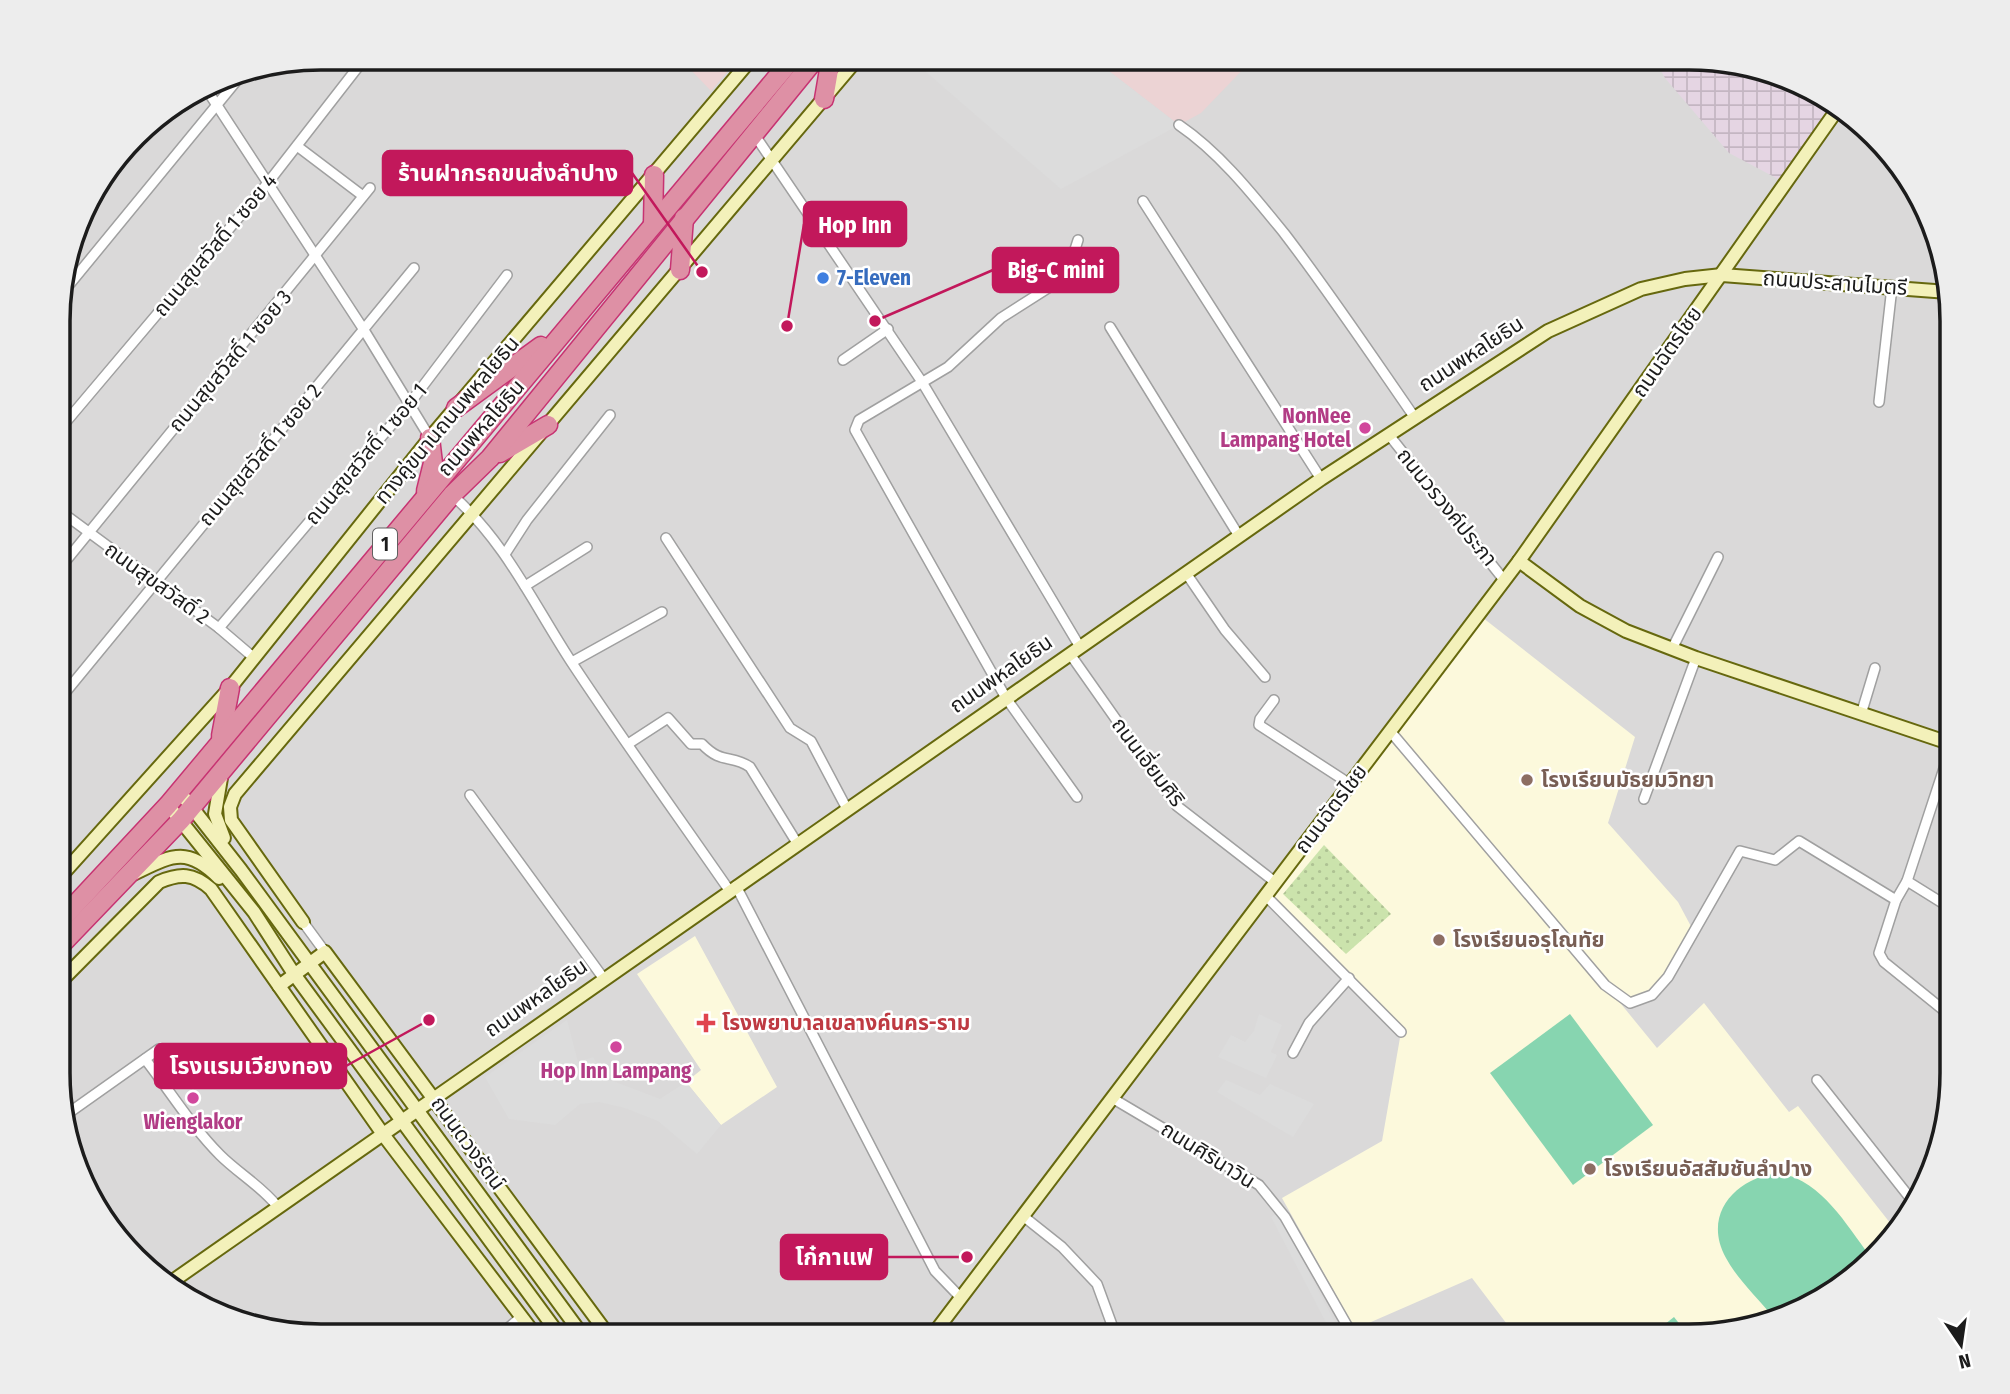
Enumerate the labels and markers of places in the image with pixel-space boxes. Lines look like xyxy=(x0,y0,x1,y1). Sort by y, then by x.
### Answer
callout: ร้านฝากรถขนส่งลำปาง xyxy=(383,151,632,195)
callout: Hop Inn xyxy=(804,202,906,246)
callout: Big-C mini xyxy=(993,248,1118,292)
place label: 7-Eleven xyxy=(837,265,911,291)
marker: 7-Eleven xyxy=(815,270,831,286)
place label: NonNee Lampang Hotel xyxy=(1220,403,1351,453)
marker: NonNee Lampang Hotel xyxy=(1357,420,1373,436)
place label: โรงเรียนมัธยมวิทยา xyxy=(1541,767,1714,793)
marker: โรงเรียนมัธยมวิทยา xyxy=(1519,772,1535,788)
place label: โรงเรียนอรุโณทัย xyxy=(1453,927,1604,953)
marker: โรงเรียนอรุโณทัย xyxy=(1431,932,1447,948)
place label: โรงพยาบาลเขลางค์นคร-ราม xyxy=(722,1010,970,1036)
marker: โรงพยาบาลเขลางค์นคร-ราม xyxy=(696,1013,716,1033)
marker: Hop Inn Lampang xyxy=(608,1039,624,1055)
callout: โรงแรมเวียงทอง xyxy=(155,1044,346,1088)
place label: Hop Inn Lampang xyxy=(541,1058,692,1084)
marker: Wienglakor xyxy=(185,1090,201,1106)
place label: Wienglakor xyxy=(143,1109,243,1135)
place label: โรงเรียนอัสสัมชันลำปาง xyxy=(1604,1156,1812,1182)
marker: โรงเรียนอัสสัมชันลำปาง xyxy=(1582,1161,1598,1177)
callout: โก๋กาแฟ xyxy=(781,1235,887,1279)

